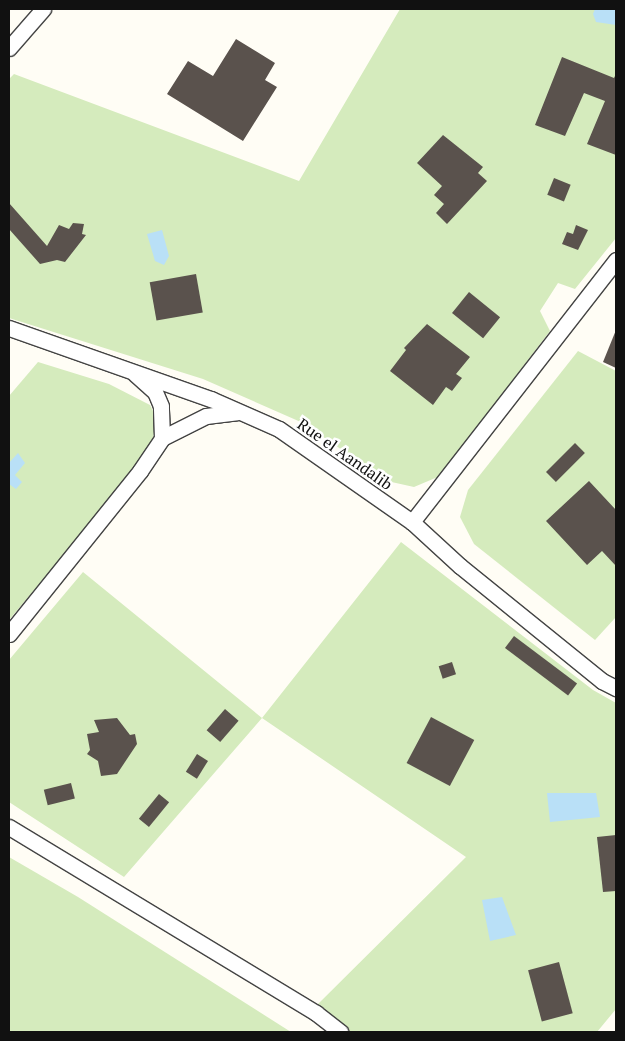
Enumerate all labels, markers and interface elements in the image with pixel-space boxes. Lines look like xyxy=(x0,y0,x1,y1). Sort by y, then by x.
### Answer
street label: Rue el Aandalib xyxy=(294,414,396,494)

